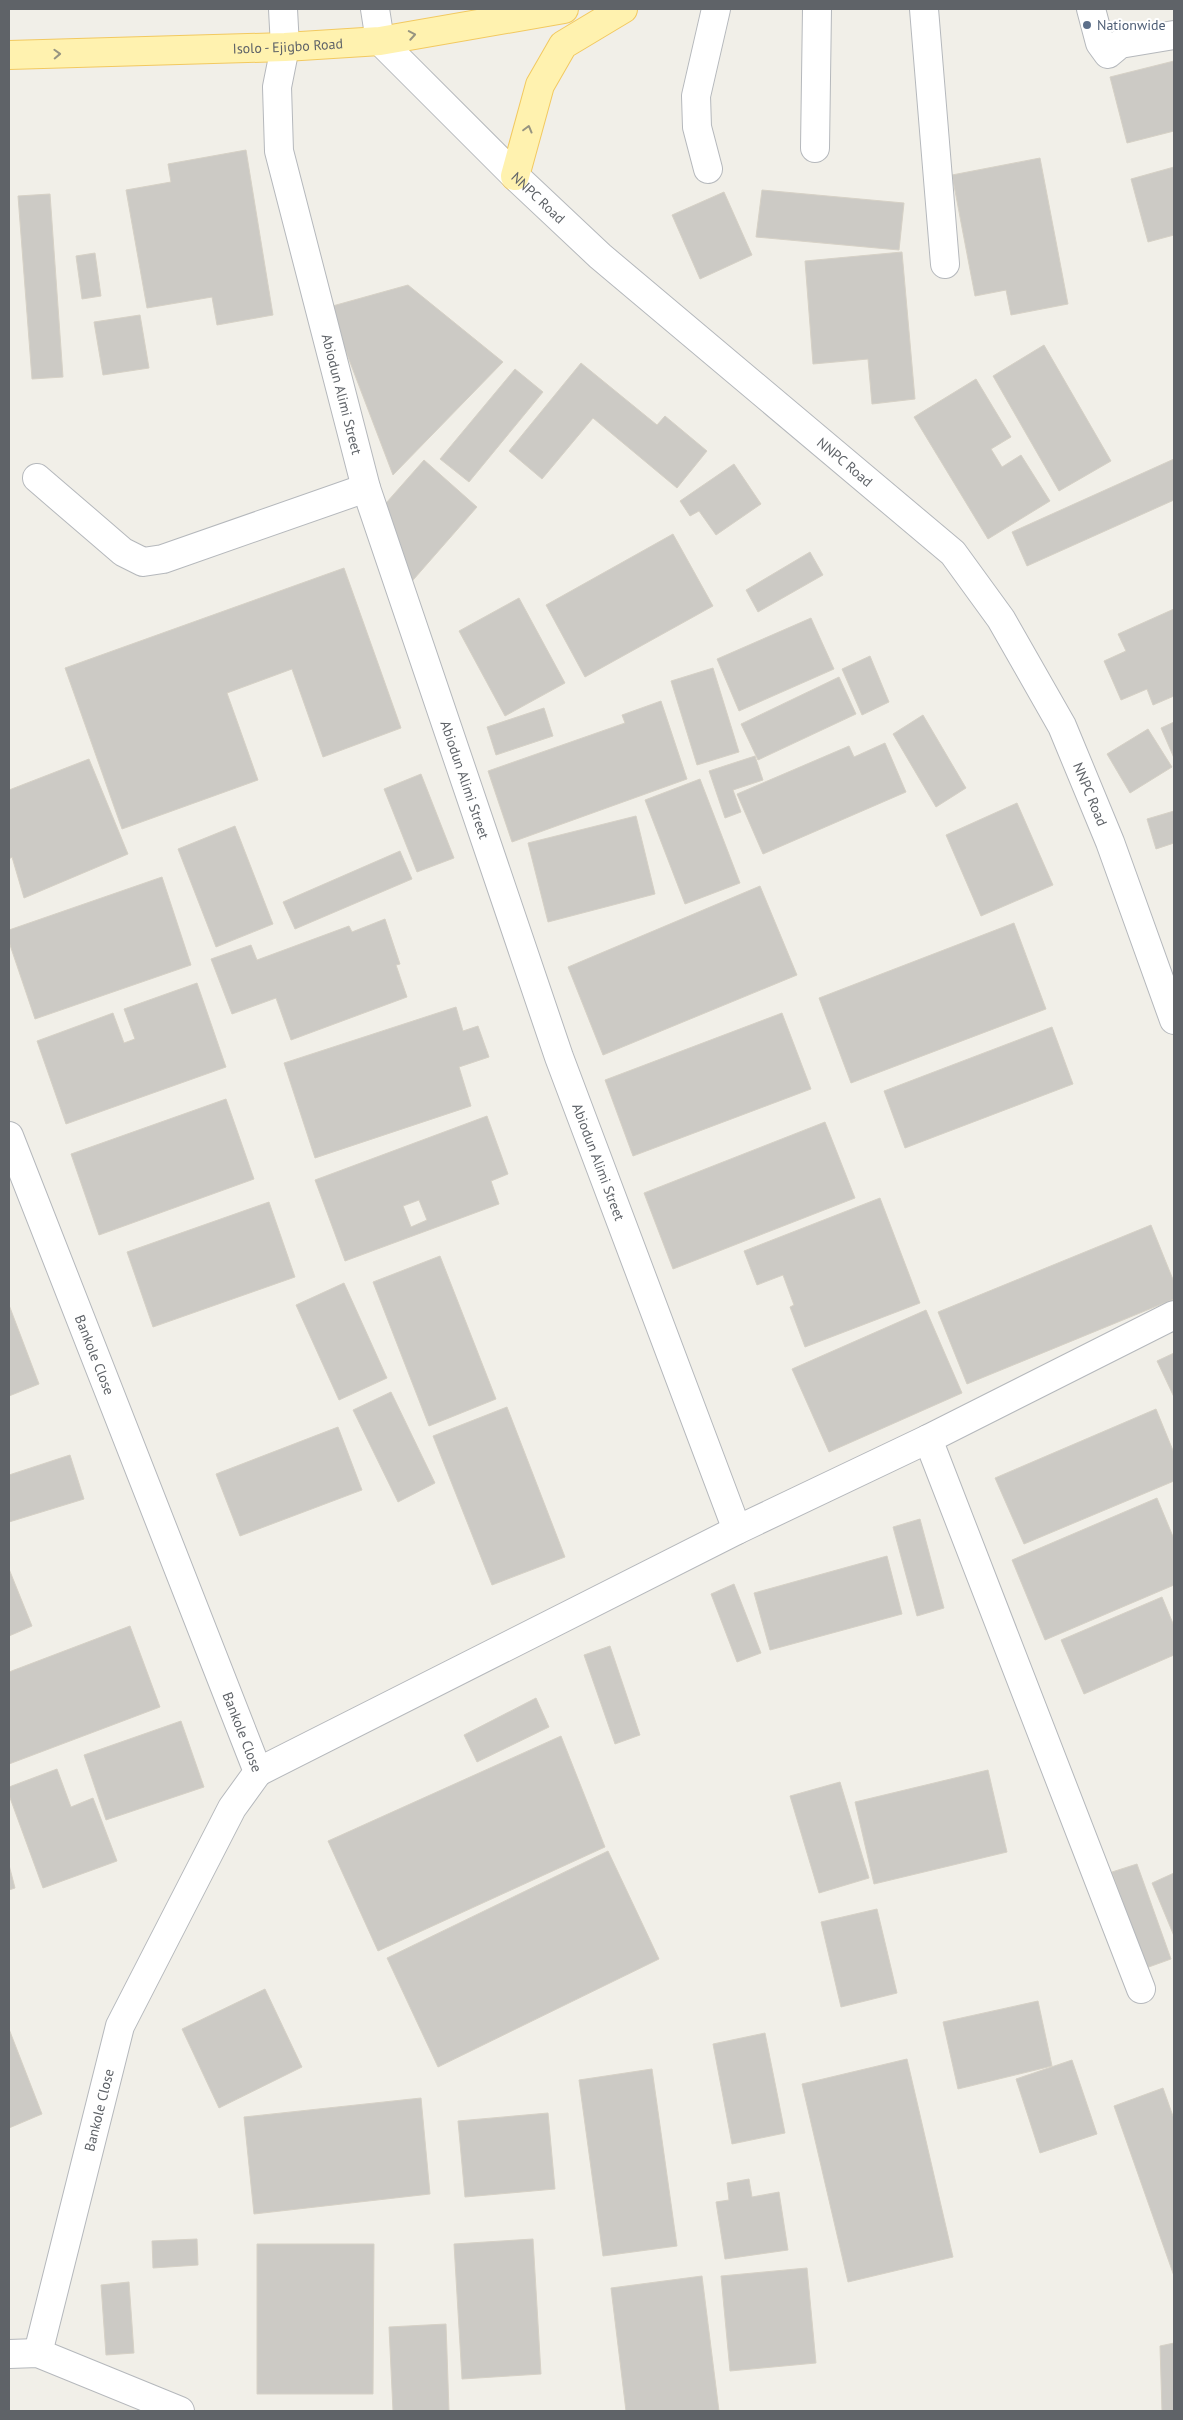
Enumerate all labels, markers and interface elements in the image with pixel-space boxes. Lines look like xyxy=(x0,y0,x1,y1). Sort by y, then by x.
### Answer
place label: Nationwide xyxy=(1097,16,1166,34)
marker: Nationwide xyxy=(1081,19,1093,31)
one-way arrow xyxy=(407,31,416,41)
street label: Isolo - Ejigbo Road xyxy=(232,34,344,58)
one-way arrow xyxy=(54,49,62,59)
one-way arrow xyxy=(522,125,532,133)
street label: NNPC Road xyxy=(507,168,569,227)
street label: Abiodun Alimi Street xyxy=(318,332,366,457)
street label: NNPC Road xyxy=(813,433,876,491)
street label: Abiodun Alimi Street xyxy=(437,718,493,842)
street label: NNPC Road xyxy=(1069,760,1111,829)
street label: Abiodun Alimi Street xyxy=(568,1101,629,1223)
street label: Bankole Close xyxy=(71,1312,118,1397)
street label: Bankole Close xyxy=(219,1689,266,1775)
street label: Bankole Close xyxy=(80,2067,118,2153)

